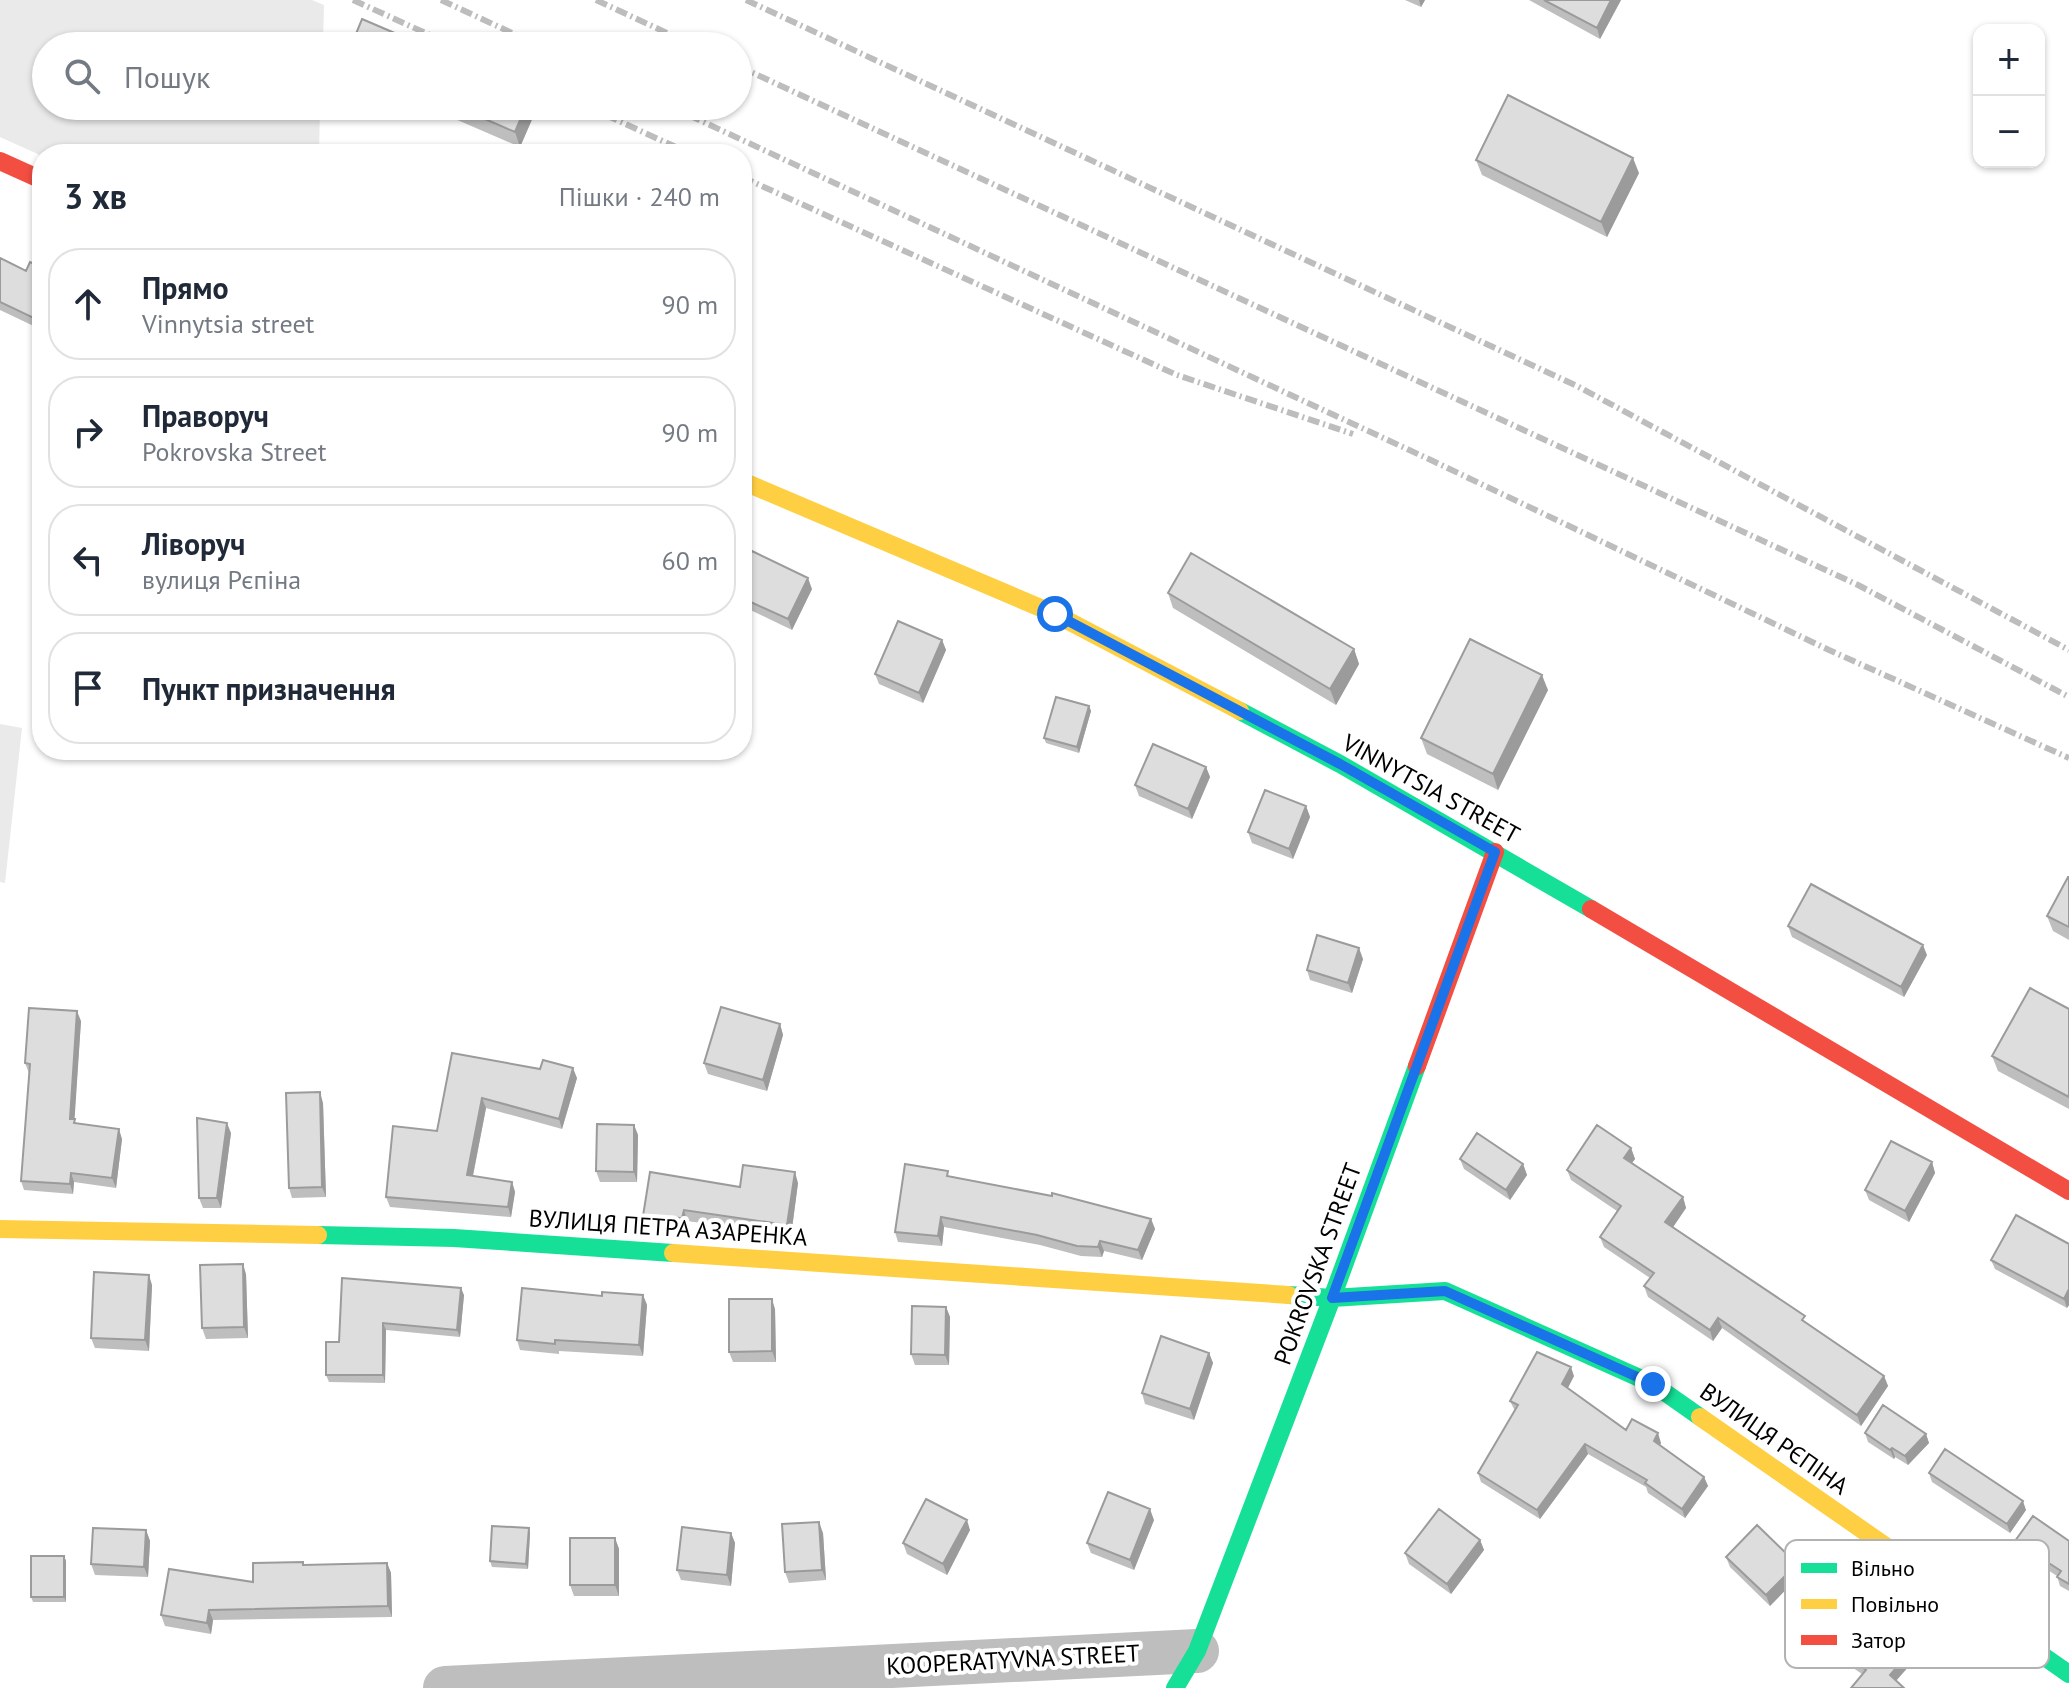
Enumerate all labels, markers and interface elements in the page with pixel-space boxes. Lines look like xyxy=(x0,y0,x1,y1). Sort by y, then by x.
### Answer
map controls xyxy=(1973,24,2045,168)
button: + xyxy=(1973,24,2045,96)
search box xyxy=(32,32,752,120)
icon: search xyxy=(60,54,104,98)
text: Пошук xyxy=(124,57,210,96)
button: − xyxy=(1973,96,2045,168)
text: 3 хв xyxy=(64,174,127,218)
text: Пішки · 240 m xyxy=(559,180,720,213)
text: Прямо xyxy=(142,268,229,307)
icon: ahead xyxy=(66,282,110,326)
text: 90 m xyxy=(662,288,718,321)
text: Vinnytsia street xyxy=(142,307,314,340)
text: Праворуч xyxy=(142,396,269,435)
icon: right xyxy=(66,410,110,454)
text: 90 m xyxy=(662,416,718,449)
text: Pokrovska Street xyxy=(142,435,327,468)
text: Ліворуч xyxy=(142,524,245,563)
icon: left xyxy=(66,538,110,582)
text: 60 m xyxy=(662,544,718,577)
text: вулиця Рєпіна xyxy=(142,563,301,596)
route start xyxy=(1037,596,1073,632)
icon: arrive xyxy=(66,666,110,710)
text: Пункт призначення xyxy=(142,669,396,708)
street label: VINNYTSIA STREET xyxy=(1336,727,1525,850)
street label: POKROVSKA STREET xyxy=(1267,1159,1368,1369)
street label: ВУЛИЦЯ ПЕТРА АЗАРЕНКА xyxy=(528,1202,808,1253)
route end xyxy=(1635,1366,1671,1402)
street label: ВУЛИЦЯ РЄПІНА xyxy=(1694,1376,1855,1501)
legend xyxy=(1785,1540,2049,1668)
text: Вільно xyxy=(1851,1554,1915,1582)
text: Повільно xyxy=(1851,1590,1939,1618)
text: Затор xyxy=(1851,1626,1906,1654)
street label: KOOPERATYVNA STREET xyxy=(885,1637,1140,1682)

